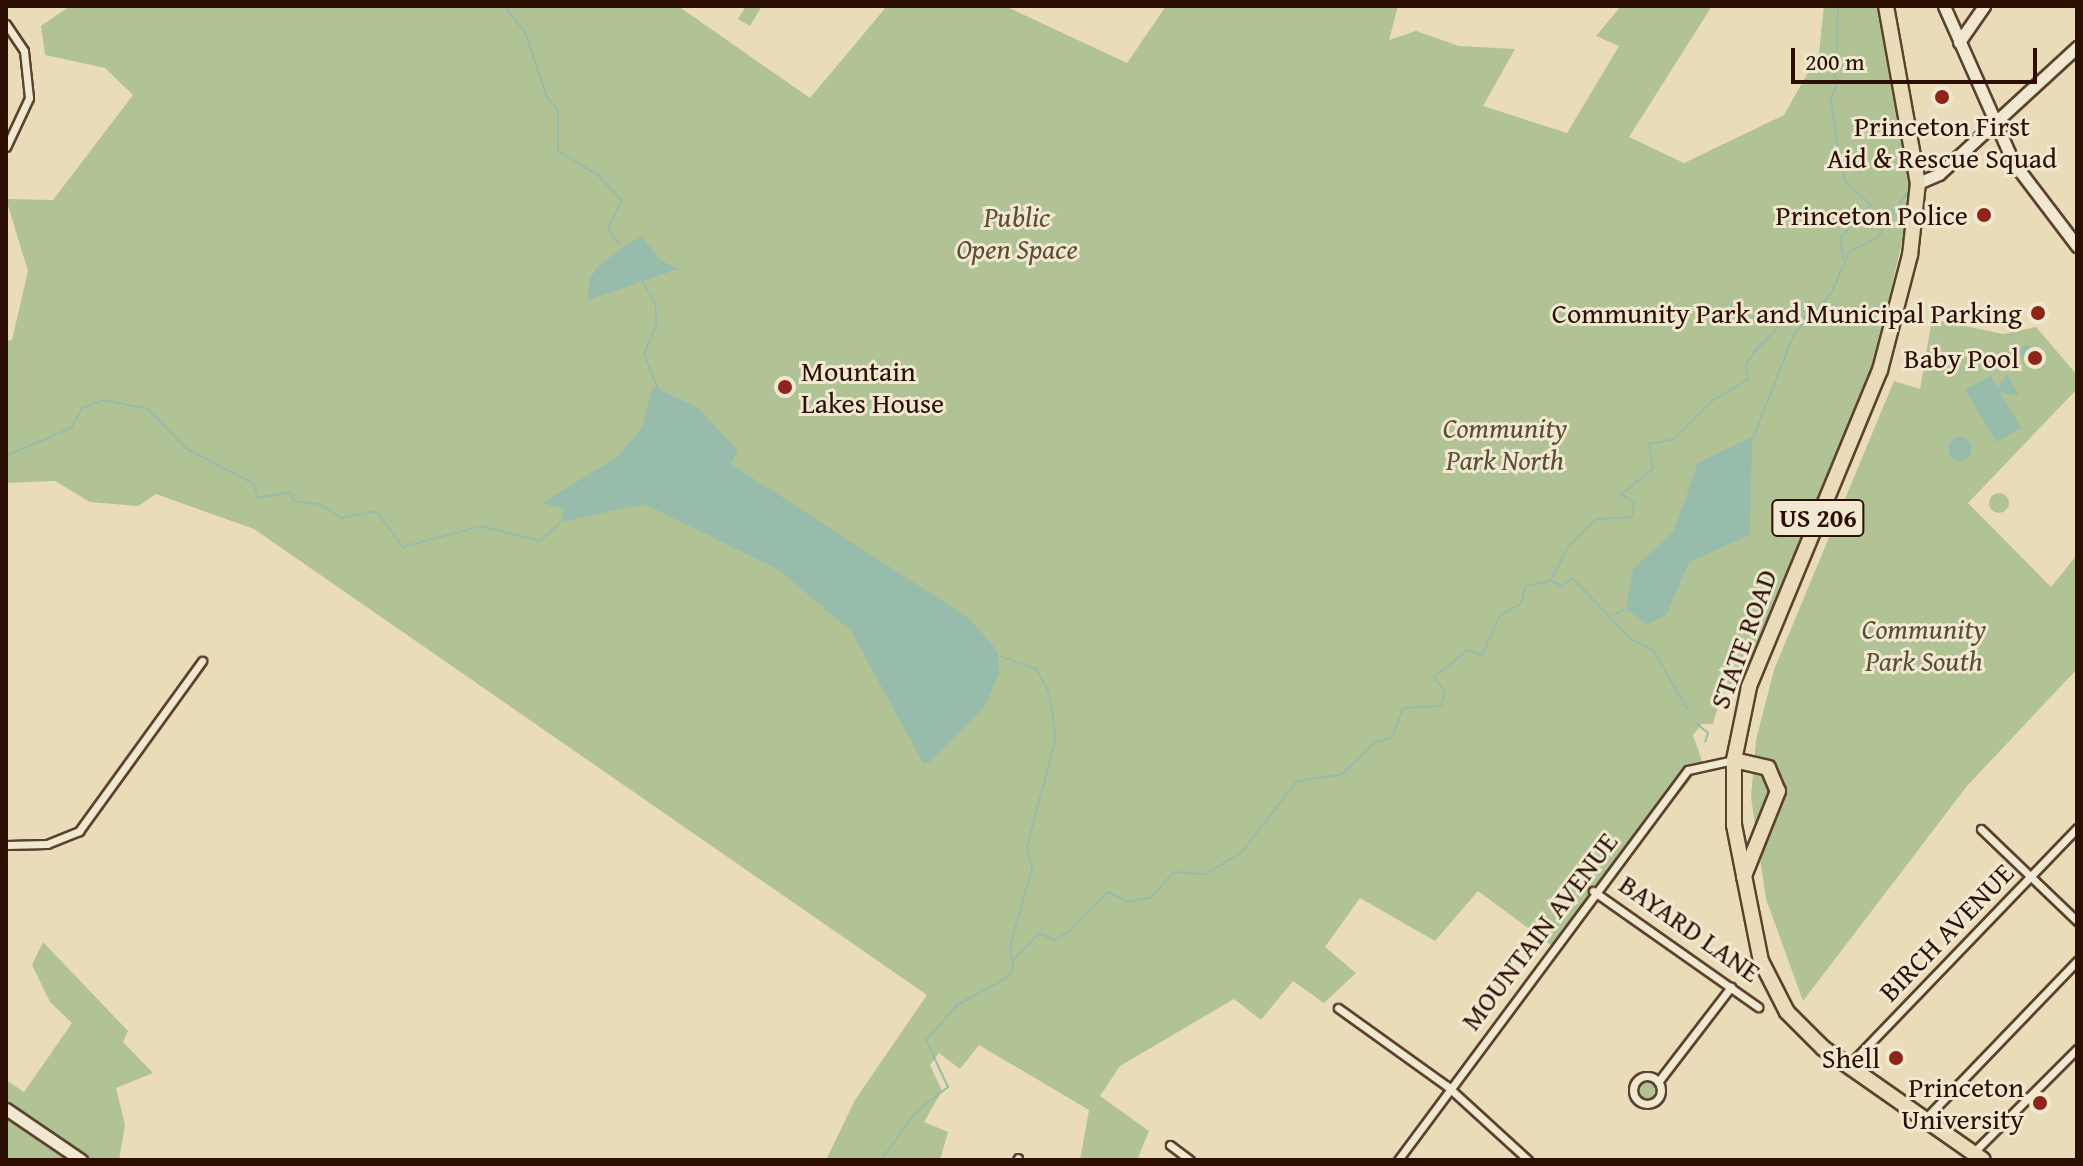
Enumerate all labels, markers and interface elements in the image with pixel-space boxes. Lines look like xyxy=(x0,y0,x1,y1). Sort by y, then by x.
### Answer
scale bar xyxy=(1795,32,2041,82)
text: 200 m xyxy=(1805,44,1865,79)
marker: Princeton First Aid & Rescue Squad xyxy=(1933,88,1951,106)
place label: Princeton First Aid & Rescue Squad xyxy=(1827,109,2057,175)
place label: Princeton Police xyxy=(1776,198,1968,232)
park label: Public Open Space xyxy=(956,200,1078,266)
marker: Princeton Police xyxy=(1975,206,1993,224)
place label: Community Park and Municipal Parking xyxy=(1552,296,2022,330)
marker: Community Park and Municipal Parking xyxy=(2029,304,2047,322)
place label: Baby Pool xyxy=(1904,341,2019,375)
marker: Baby Pool xyxy=(2026,349,2044,367)
place label: Mountain Lakes House xyxy=(801,354,944,420)
marker: Mountain Lakes House xyxy=(776,378,794,396)
park label: Community Park North xyxy=(1443,411,1567,477)
road number: US 206 xyxy=(1770,496,1866,540)
street label: STATE ROAD xyxy=(1702,565,1784,713)
park label: Community Park South xyxy=(1862,612,1986,678)
street label: MOUNTAIN AVENUE xyxy=(1454,825,1624,1037)
street label: BIRCH AVENUE xyxy=(1872,856,2020,1008)
street label: BAYARD LANE xyxy=(1613,867,1767,989)
place label: Shell xyxy=(1822,1041,1880,1075)
marker: Shell xyxy=(1887,1049,1905,1067)
place label: Princeton University xyxy=(1901,1070,2024,1136)
marker: Princeton University xyxy=(2031,1094,2049,1112)

